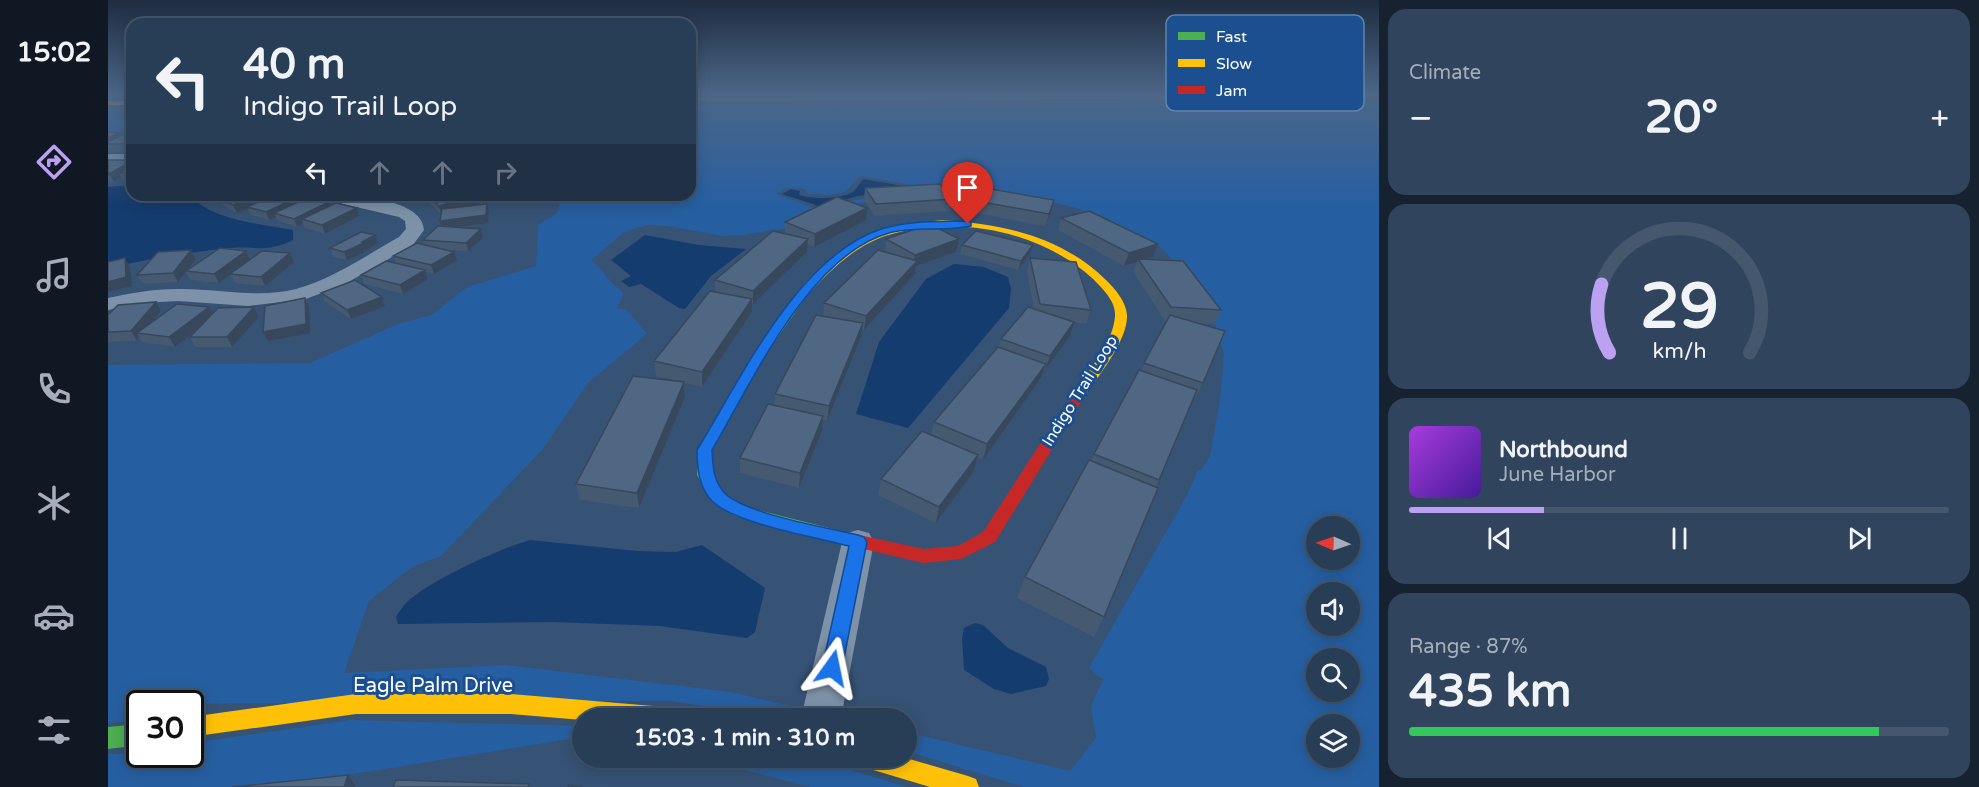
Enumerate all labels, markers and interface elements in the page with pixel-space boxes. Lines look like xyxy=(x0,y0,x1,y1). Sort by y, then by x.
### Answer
legend xyxy=(1166,15,1364,111)
text: Fast xyxy=(1216,27,1247,47)
text: 15:02 xyxy=(17,36,91,69)
text: 40 m xyxy=(243,39,345,90)
icon: left xyxy=(144,42,222,120)
text: Slow xyxy=(1216,54,1252,74)
text: Climate xyxy=(1409,61,1481,85)
text: Jam xyxy=(1216,81,1247,101)
text: Indigo Trail Loop xyxy=(243,90,457,123)
text: 20° xyxy=(1645,91,1718,145)
text: − xyxy=(1409,99,1433,138)
text: + xyxy=(1930,99,1949,138)
icon: directions xyxy=(33,141,75,183)
icon: left xyxy=(300,156,333,189)
icon: ahead xyxy=(363,156,396,189)
icon: ahead xyxy=(426,156,459,189)
icon: right xyxy=(489,156,522,189)
pin xyxy=(942,162,993,224)
icon: arrive xyxy=(951,171,984,204)
icon: music xyxy=(33,254,75,296)
text: 29 xyxy=(1640,270,1718,345)
street label: Indigo Trail Loop xyxy=(1038,332,1122,450)
text: km/h xyxy=(1652,339,1706,365)
icon: phone xyxy=(33,368,75,410)
text: Northbound xyxy=(1499,437,1628,463)
text: June Harbor xyxy=(1499,463,1616,487)
icon: climate xyxy=(33,482,75,524)
north arrow xyxy=(1306,516,1360,570)
map controls xyxy=(1306,516,1360,768)
icon: previous xyxy=(1483,522,1516,555)
icon: pause xyxy=(1663,522,1696,555)
icon: next xyxy=(1843,522,1876,555)
button: sound xyxy=(1306,582,1360,636)
icon: car xyxy=(33,595,75,637)
text: Range · 87% xyxy=(1409,635,1528,659)
position arrow xyxy=(800,636,864,700)
button: search xyxy=(1306,648,1360,702)
text: 435 km xyxy=(1409,665,1571,719)
street label: Eagle Palm Drive xyxy=(353,674,513,698)
speed limit sign: 30 xyxy=(126,690,204,768)
icon: filters xyxy=(33,709,75,751)
button: layers xyxy=(1306,714,1360,768)
text: 15:03 · 1 min · 310 m xyxy=(634,725,855,751)

